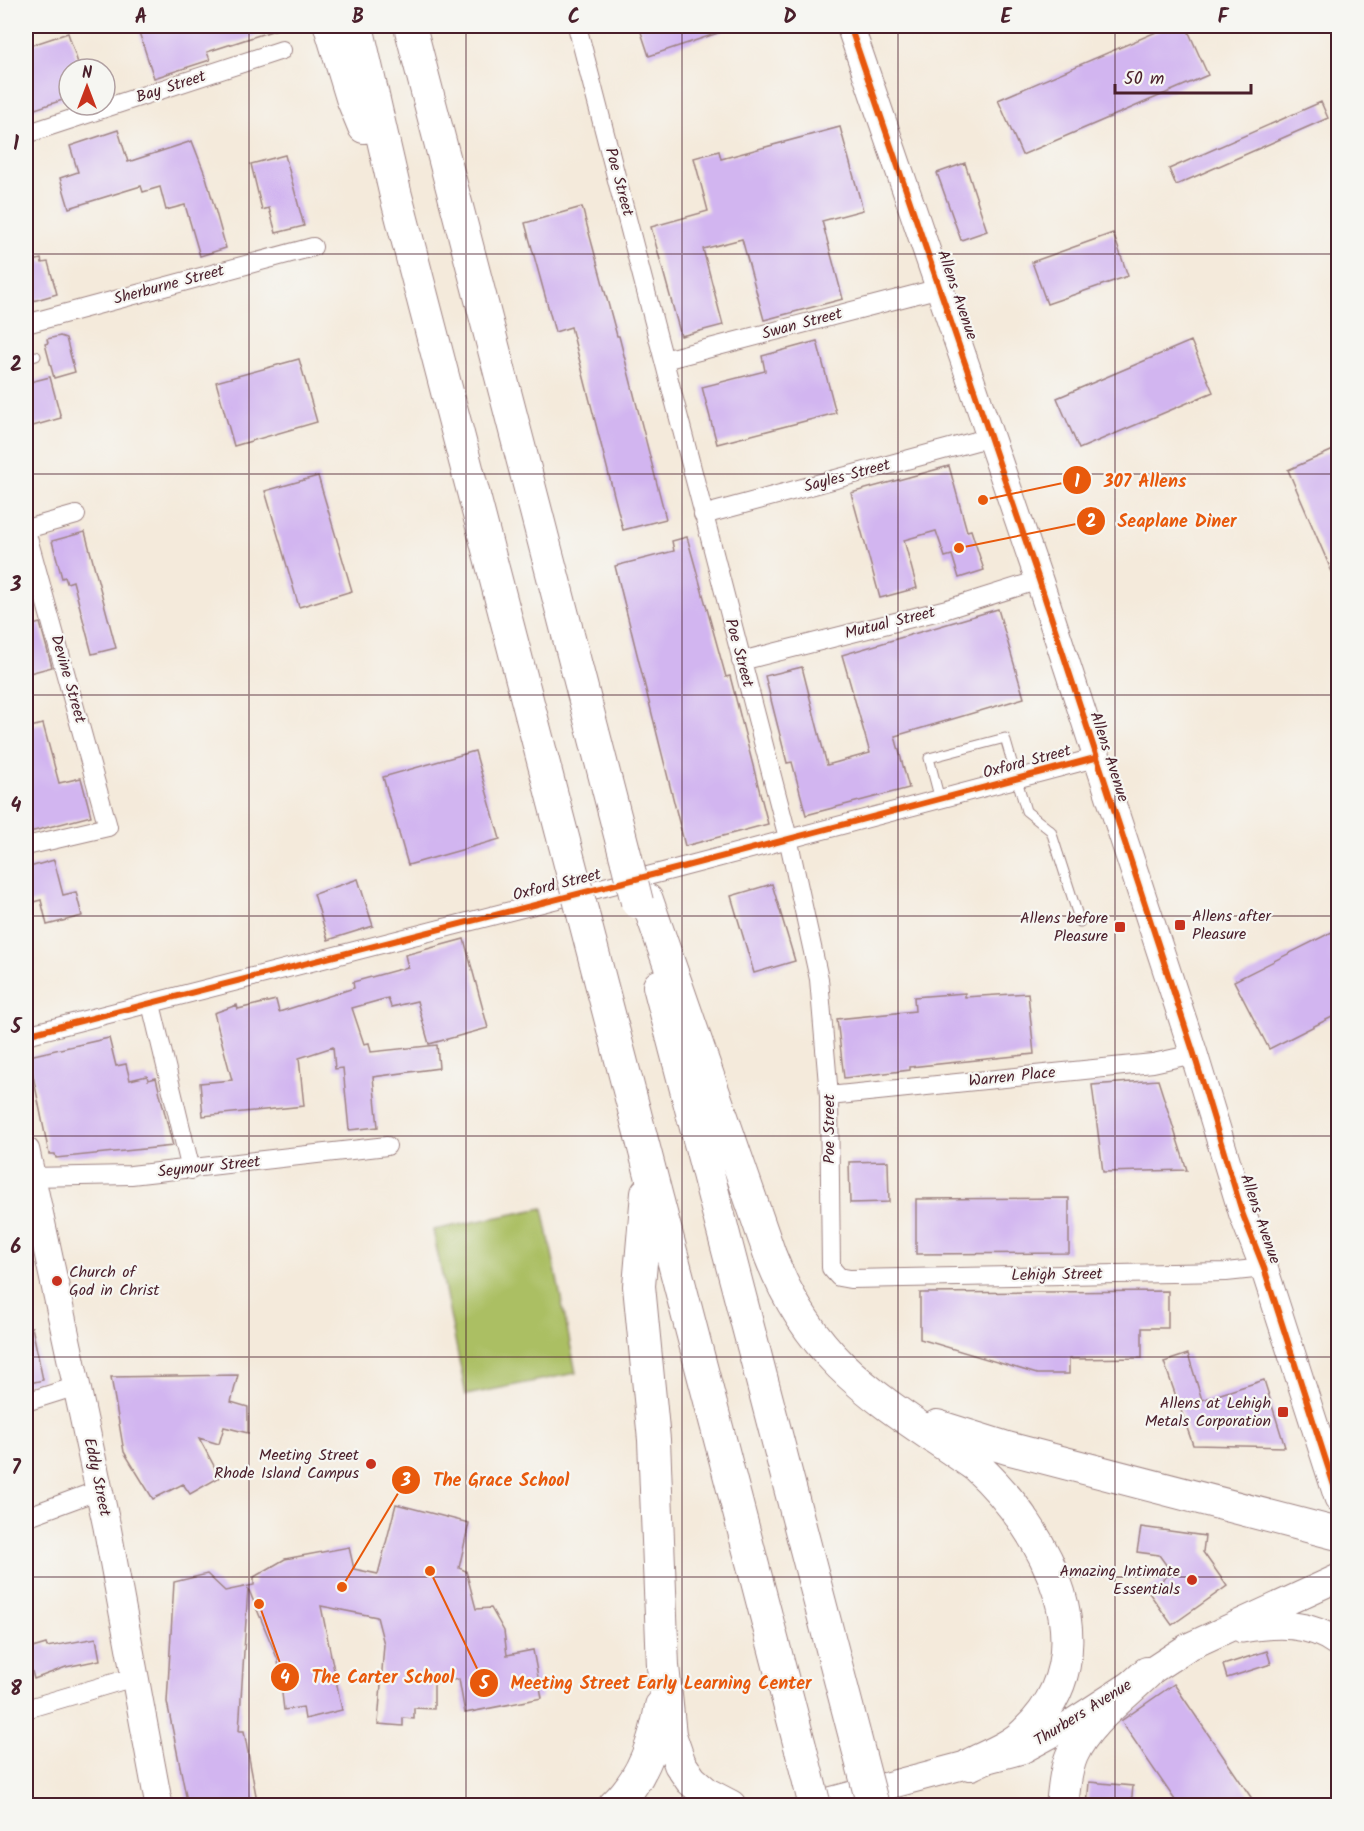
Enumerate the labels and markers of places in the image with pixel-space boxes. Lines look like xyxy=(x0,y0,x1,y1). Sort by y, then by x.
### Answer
callout: 307 Allens xyxy=(1062,462,1198,498)
callout: Seaplane Diner xyxy=(1076,503,1249,539)
place label: Allens after Pleasure xyxy=(1192,904,1272,947)
place label: Allens before Pleasure xyxy=(1020,906,1108,949)
marker: Allens after Pleasure xyxy=(1173,918,1187,932)
marker: Allens before Pleasure xyxy=(1113,920,1127,934)
place label: Church of God in Christ xyxy=(69,1260,160,1303)
marker: Church of God in Christ xyxy=(50,1274,64,1288)
place label: Allens at Lehigh Metals Corporation xyxy=(1145,1391,1271,1434)
marker: Allens at Lehigh Metals Corporation xyxy=(1276,1405,1290,1419)
place label: Meeting Street Rhode Island Campus xyxy=(214,1443,360,1486)
marker: Meeting Street Rhode Island Campus xyxy=(364,1457,378,1471)
callout: The Grace School xyxy=(391,1462,582,1498)
place label: Amazing Intimate Essentials xyxy=(1060,1559,1180,1602)
marker: Amazing Intimate Essentials xyxy=(1185,1573,1199,1587)
callout: The Carter School xyxy=(270,1659,467,1695)
callout: Meeting Street Early Learning Center xyxy=(469,1665,824,1701)

